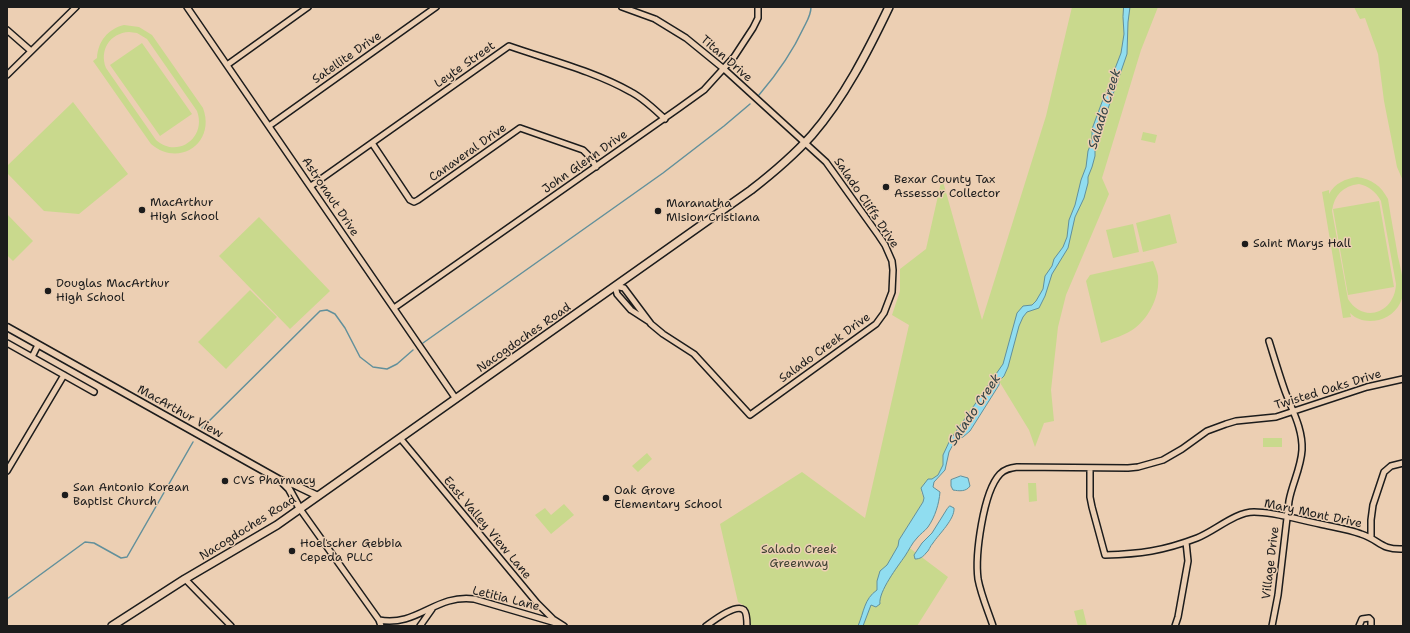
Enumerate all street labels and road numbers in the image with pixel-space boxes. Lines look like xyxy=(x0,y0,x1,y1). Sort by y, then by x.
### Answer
street label: Satellite Drive xyxy=(310,29,384,87)
street label: Titan Drive xyxy=(697,33,755,85)
street label: Leyte Street xyxy=(432,39,498,91)
street label: Canaveral Drive xyxy=(426,121,510,185)
street label: John Glenn Drive xyxy=(540,127,630,197)
street label: Astronaut Drive xyxy=(298,155,362,239)
street label: Salado Cliffs Drive xyxy=(830,155,902,251)
street label: Nacogdoches Road xyxy=(474,300,574,376)
street label: Salado Creek Drive xyxy=(777,310,873,386)
street label: Twisted Oaks Drive xyxy=(1273,367,1383,413)
street label: MacArthur View xyxy=(135,382,225,442)
street label: East Valley View Lane xyxy=(440,474,534,582)
street label: Nacogdoches Road xyxy=(197,492,299,564)
street label: Mary Mont Drive xyxy=(1263,497,1363,531)
street label: Village Drive xyxy=(1259,526,1283,600)
street label: Letitia Lane xyxy=(471,584,541,614)

